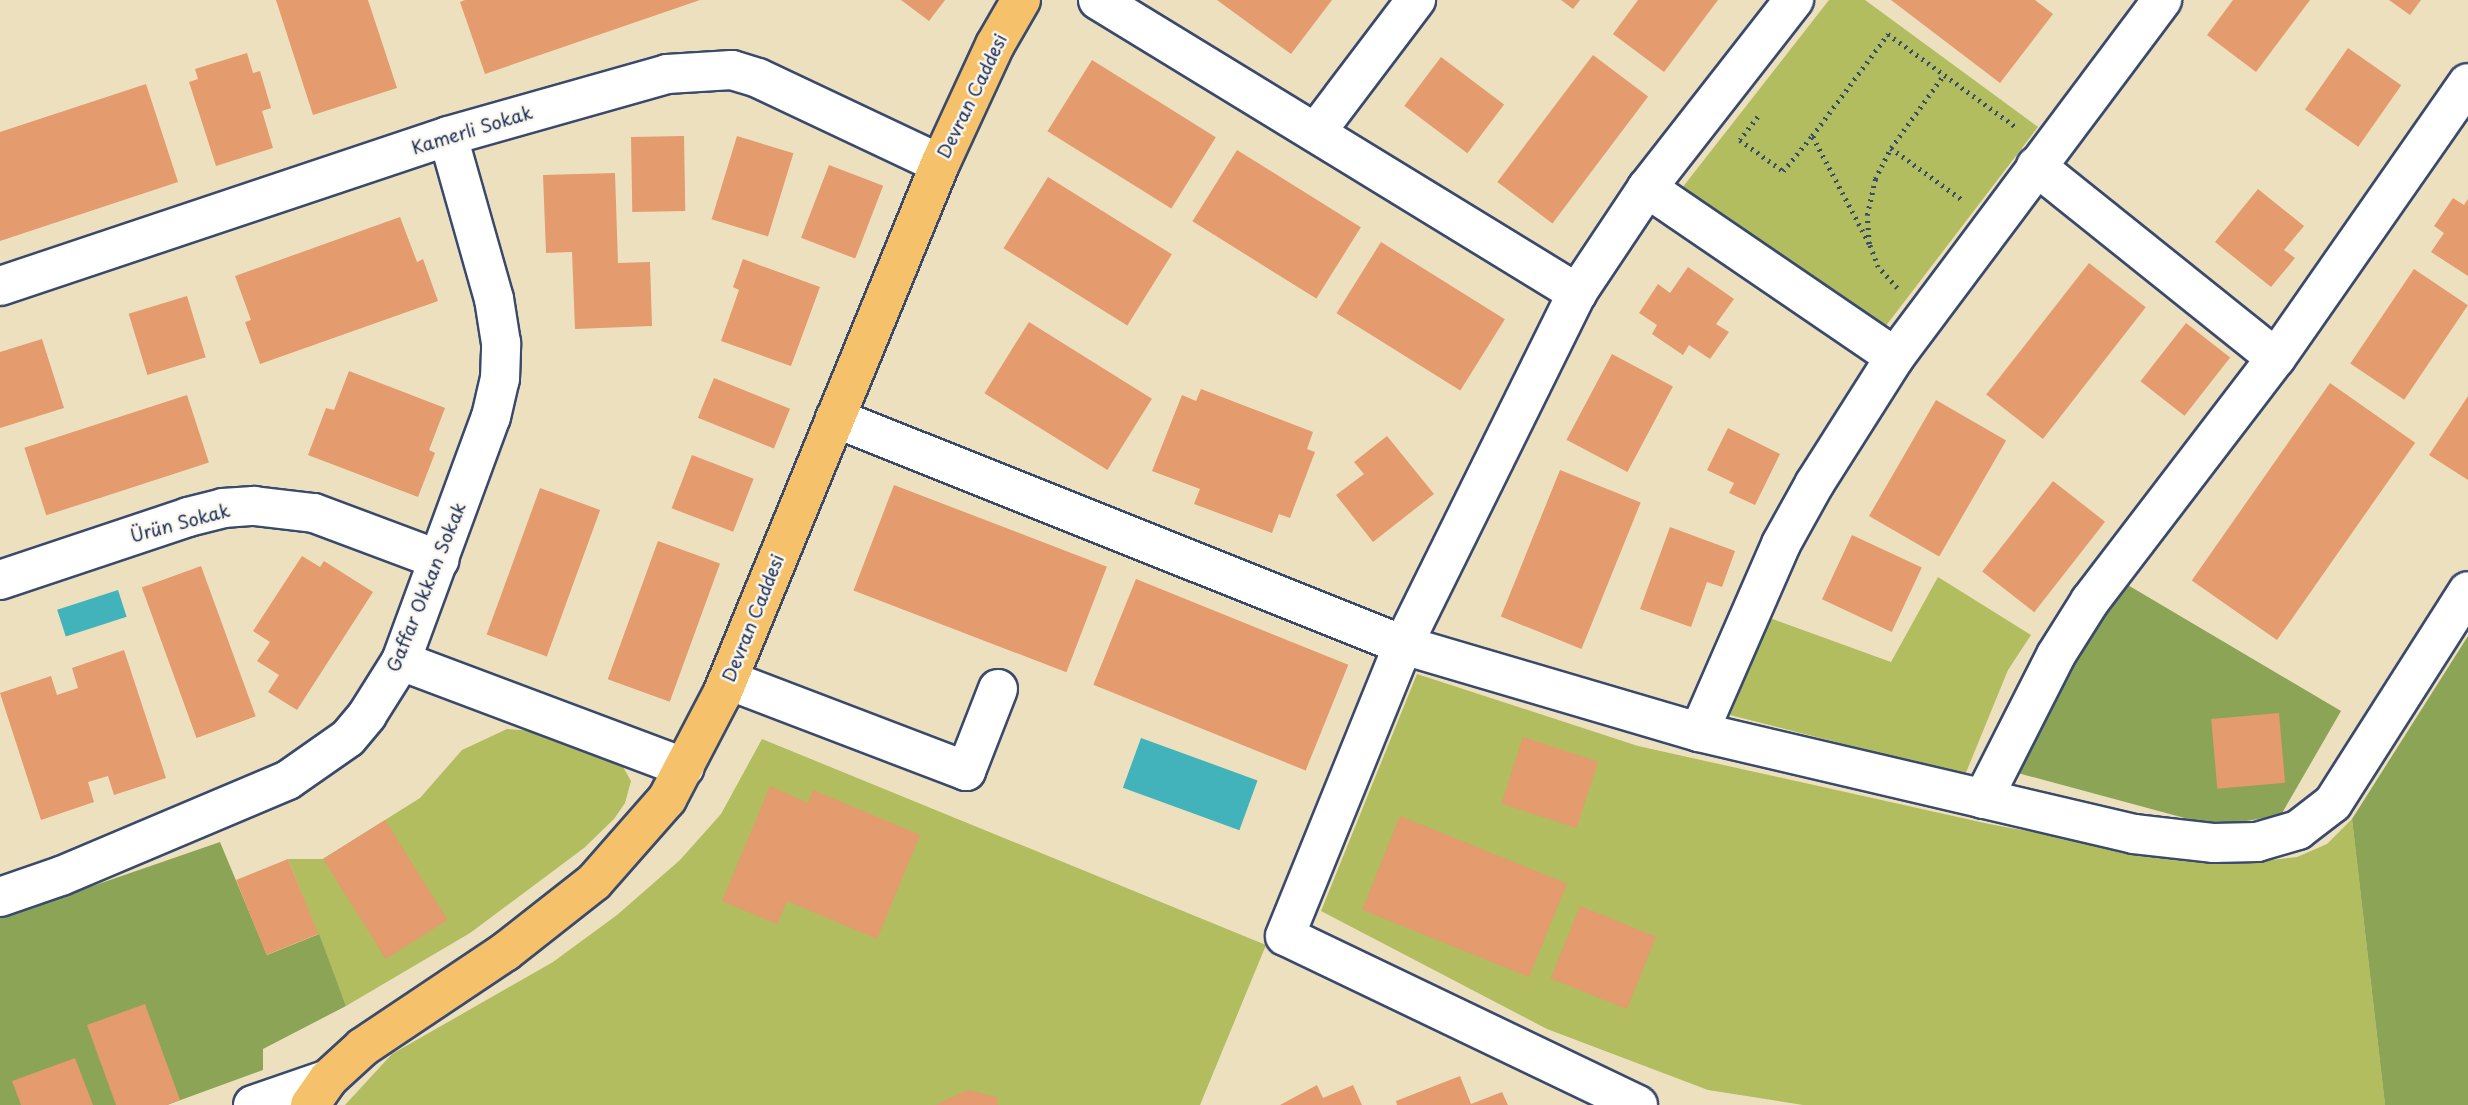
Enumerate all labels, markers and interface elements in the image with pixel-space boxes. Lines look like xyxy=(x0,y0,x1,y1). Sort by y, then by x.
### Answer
street label: Devran Caddesi xyxy=(933,30,1011,162)
street label: Kamerli Sokak xyxy=(408,101,536,159)
street label: Ürün Sokak xyxy=(128,499,232,547)
street label: Gaffar Okkan Sokak xyxy=(382,499,470,675)
street label: Devran Caddesi xyxy=(718,551,788,685)

